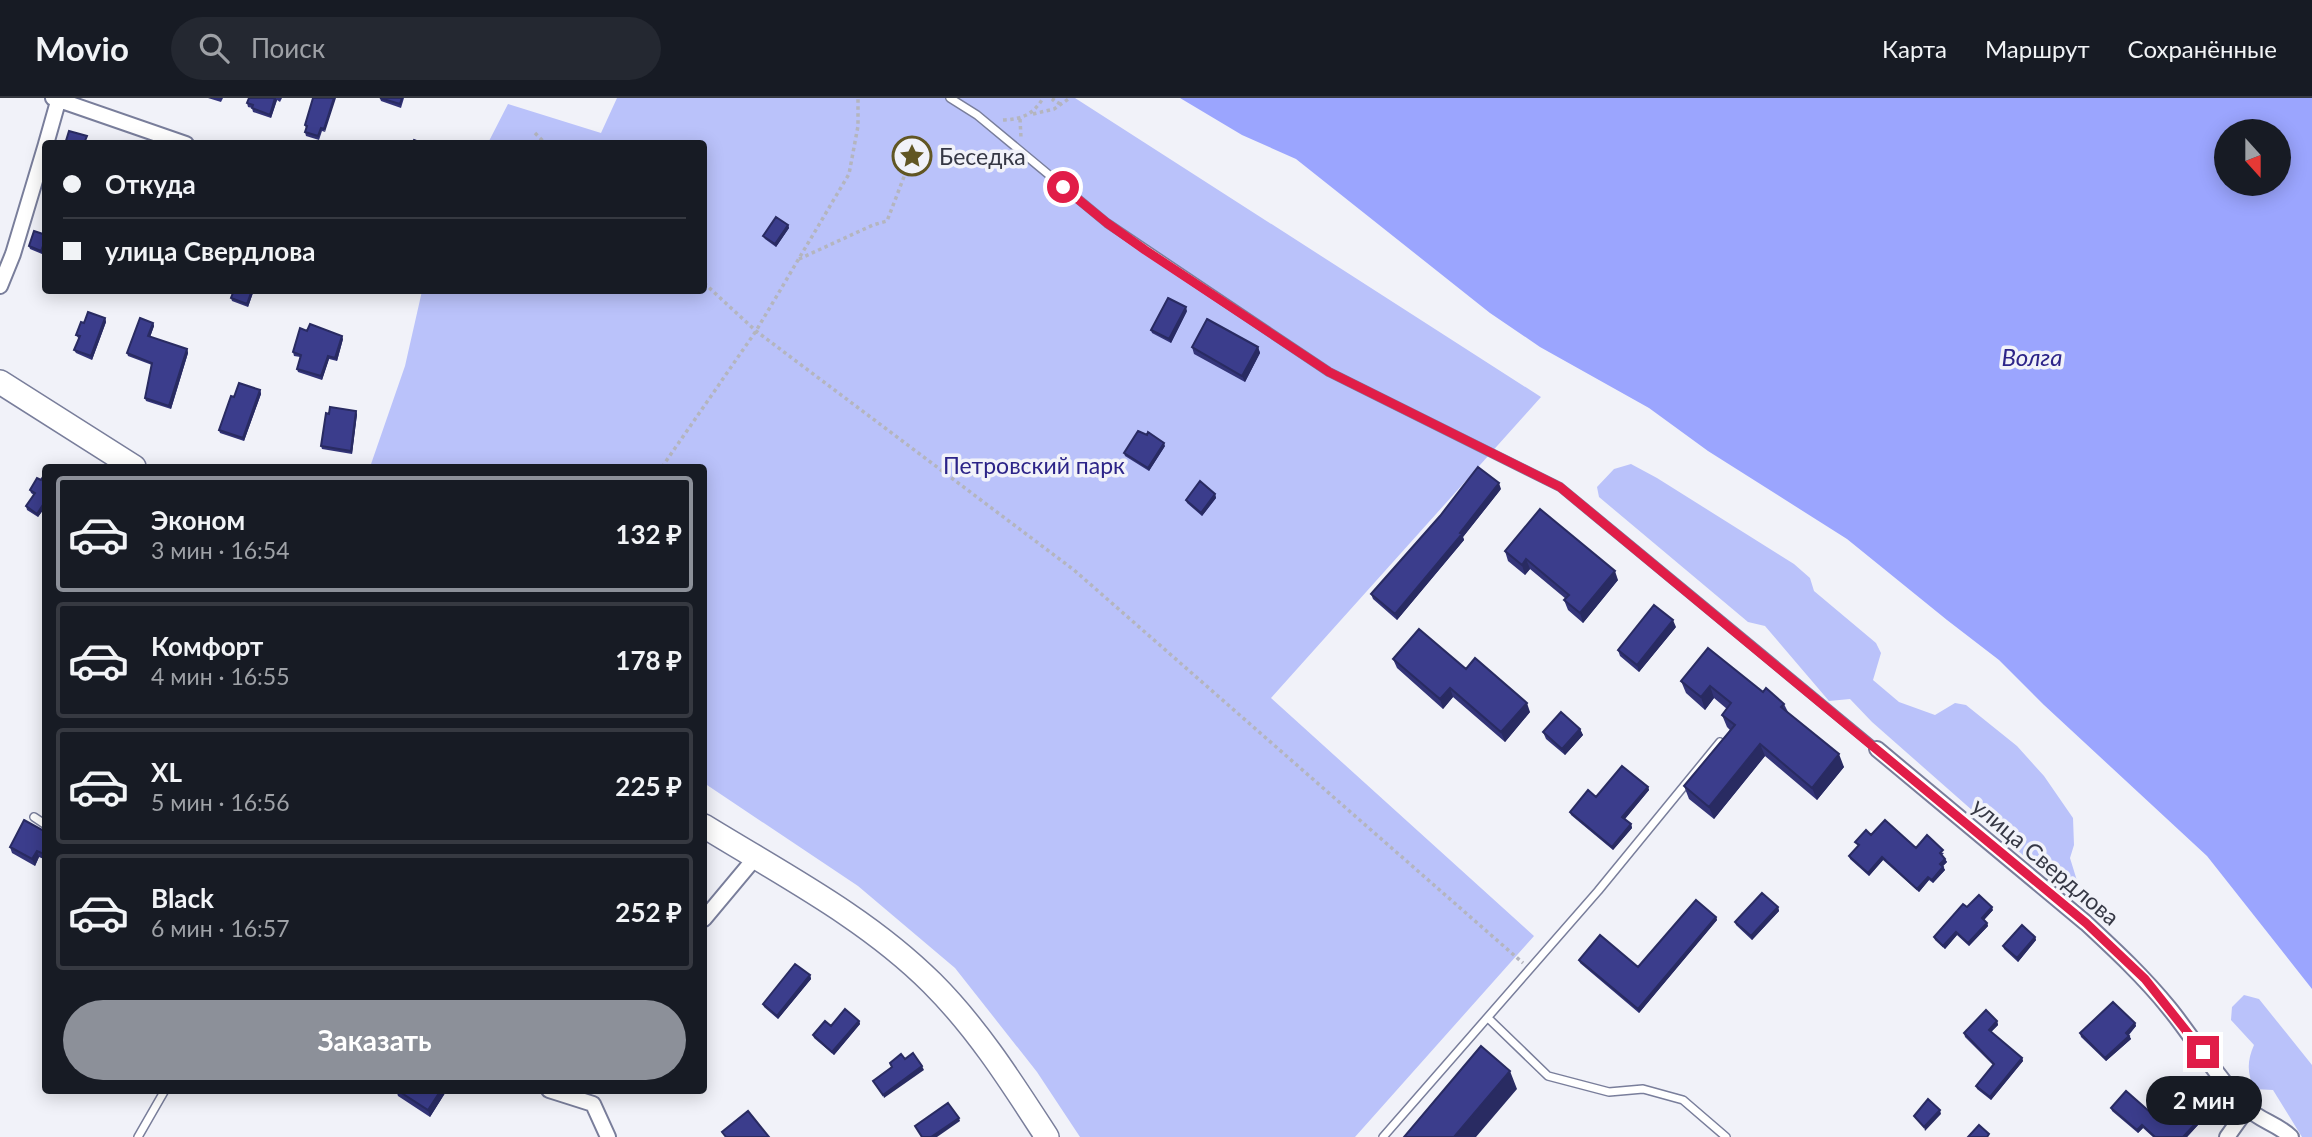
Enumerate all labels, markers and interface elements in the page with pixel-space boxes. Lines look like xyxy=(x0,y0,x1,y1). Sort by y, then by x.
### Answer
search box xyxy=(171,17,661,80)
text: Movio xyxy=(35,28,129,68)
icon: search xyxy=(195,29,233,67)
text: Поиск xyxy=(251,32,325,64)
text: Карта xyxy=(1882,34,1947,63)
text: Маршрут xyxy=(1985,34,2090,63)
text: Сохранённые xyxy=(2128,34,2277,63)
north arrow xyxy=(2214,119,2291,196)
map controls xyxy=(2214,119,2291,196)
place icon: Беседка xyxy=(891,135,933,177)
place label: Беседка xyxy=(939,142,1026,170)
text: Откуда xyxy=(105,168,196,200)
route start xyxy=(1047,171,1079,203)
text: улица Свердлова xyxy=(105,235,315,267)
water label: Волга xyxy=(2001,342,2063,371)
park label: Петровский парк xyxy=(943,451,1125,479)
icon: car xyxy=(67,503,130,566)
text: Эконом xyxy=(151,504,245,536)
text: 132 ₽ xyxy=(615,518,682,550)
text: 3 мин · 16:54 xyxy=(151,536,290,564)
icon: car xyxy=(67,629,130,692)
text: Комфорт xyxy=(151,630,263,662)
text: 178 ₽ xyxy=(615,644,682,676)
text: 4 мин · 16:55 xyxy=(151,662,290,690)
icon: car xyxy=(67,755,130,818)
text: XL xyxy=(151,756,182,788)
text: 225 ₽ xyxy=(615,770,682,802)
text: 5 мин · 16:56 xyxy=(151,788,290,816)
street label: улица Свердлова xyxy=(1967,791,2125,931)
icon: car xyxy=(67,881,130,944)
text: Black xyxy=(151,882,214,914)
text: 252 ₽ xyxy=(615,896,682,928)
text: 6 мин · 16:57 xyxy=(151,914,290,942)
button: Заказать xyxy=(63,1000,686,1080)
route end xyxy=(2187,1036,2219,1068)
callout: 2 мин xyxy=(2145,1076,2261,1126)
text: 2 мин xyxy=(2173,1086,2235,1114)

